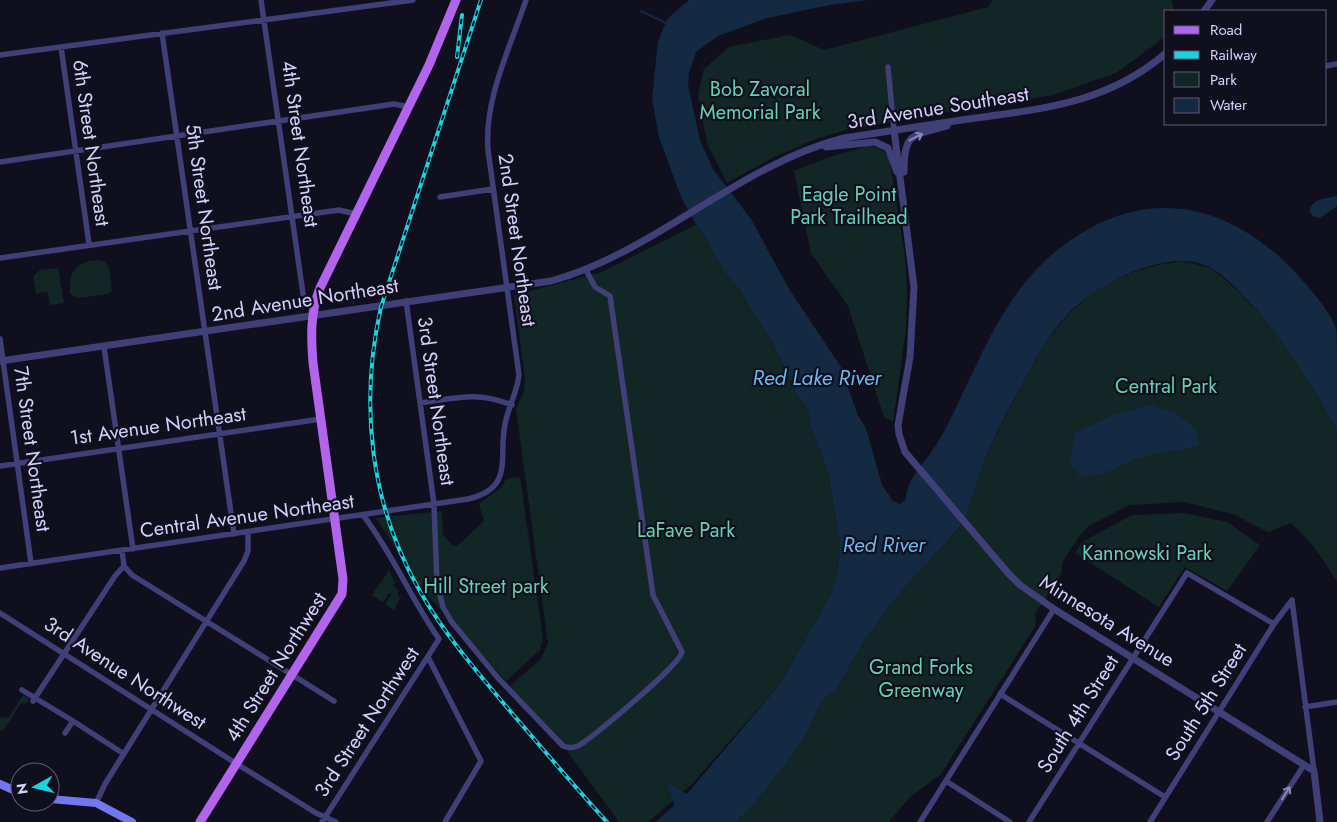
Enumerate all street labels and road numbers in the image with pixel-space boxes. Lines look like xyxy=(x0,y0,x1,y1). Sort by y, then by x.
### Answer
street label: 6th Street Northeast xyxy=(65,58,117,228)
street label: 4th Street Northeast xyxy=(274,59,326,229)
street label: 3rd Avenue Southeast xyxy=(845,79,1031,137)
street label: 5th Street Northeast xyxy=(178,122,230,292)
street label: 2nd Street Northeast xyxy=(491,152,544,329)
street label: 2nd Avenue Northeast xyxy=(209,271,401,329)
street label: 3rd Street Northeast xyxy=(410,315,462,488)
street label: 7th Street Northeast xyxy=(6,364,58,534)
street label: 1st Avenue Northeast xyxy=(68,399,248,453)
street label: Central Avenue Northeast xyxy=(138,487,356,545)
street label: Minnesota Avenue xyxy=(1034,568,1180,674)
street label: 4th Street Northwest xyxy=(218,586,334,747)
street label: 3rd Avenue Northwest xyxy=(38,610,212,737)
street label: South 5th Street xyxy=(1158,637,1254,766)
street label: 3rd Street Northwest xyxy=(307,641,427,803)
street label: South 4th Street xyxy=(1030,649,1126,779)

